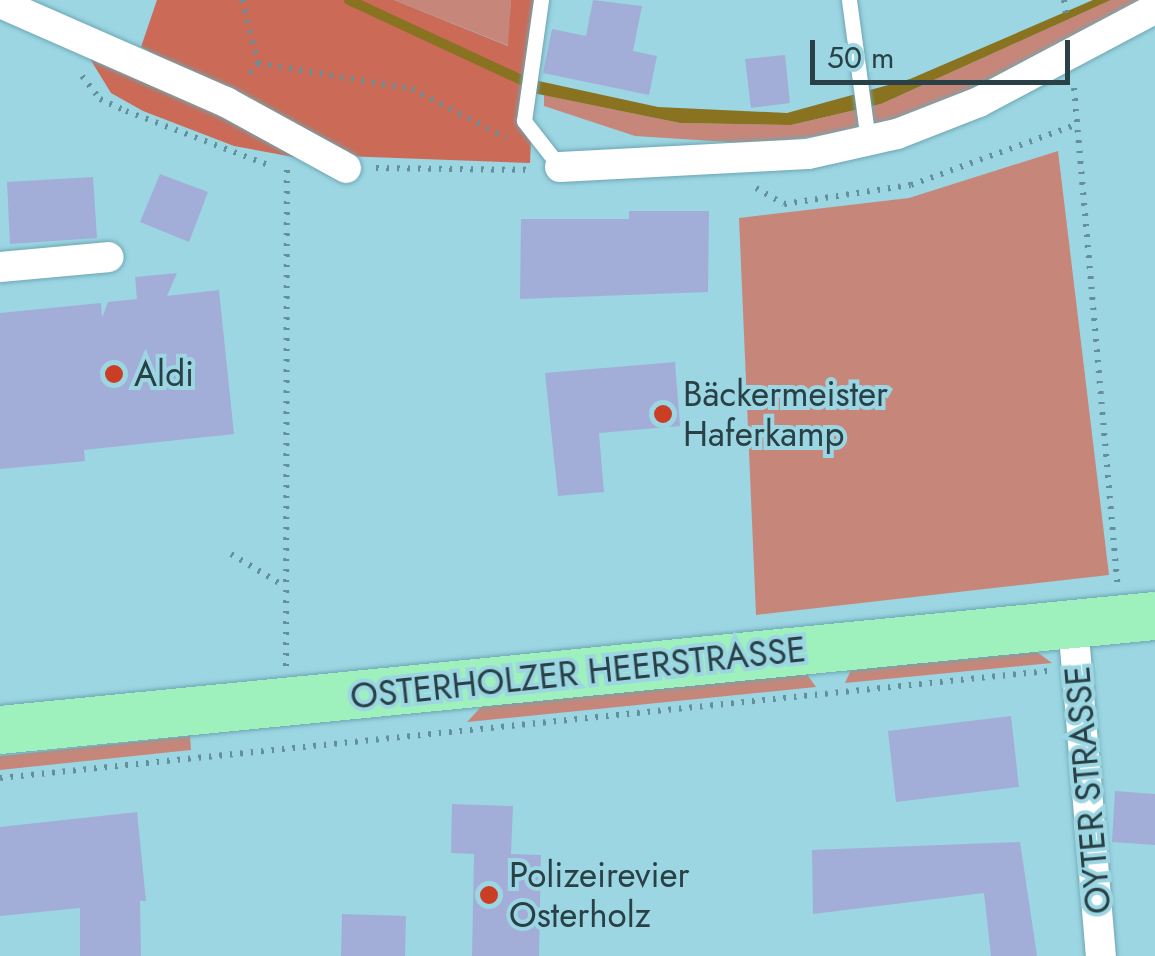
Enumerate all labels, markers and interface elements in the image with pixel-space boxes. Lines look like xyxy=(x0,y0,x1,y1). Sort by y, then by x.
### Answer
scale bar xyxy=(815,20,1075,82)
text: 50 m xyxy=(827,36,894,79)
place label: Aldi xyxy=(134,353,194,395)
marker: Aldi xyxy=(103,363,125,385)
place label: Bäckermeister Haferkamp xyxy=(683,373,888,455)
marker: Bäckermeister Haferkamp xyxy=(652,403,674,425)
street label: OSTERHOLZER HEERSTRASSE xyxy=(348,628,808,718)
street label: OYTER STRASSE xyxy=(1056,664,1120,916)
place label: Polizeirevier Osterholz xyxy=(509,854,690,936)
marker: Polizeirevier Osterholz xyxy=(478,884,500,906)

